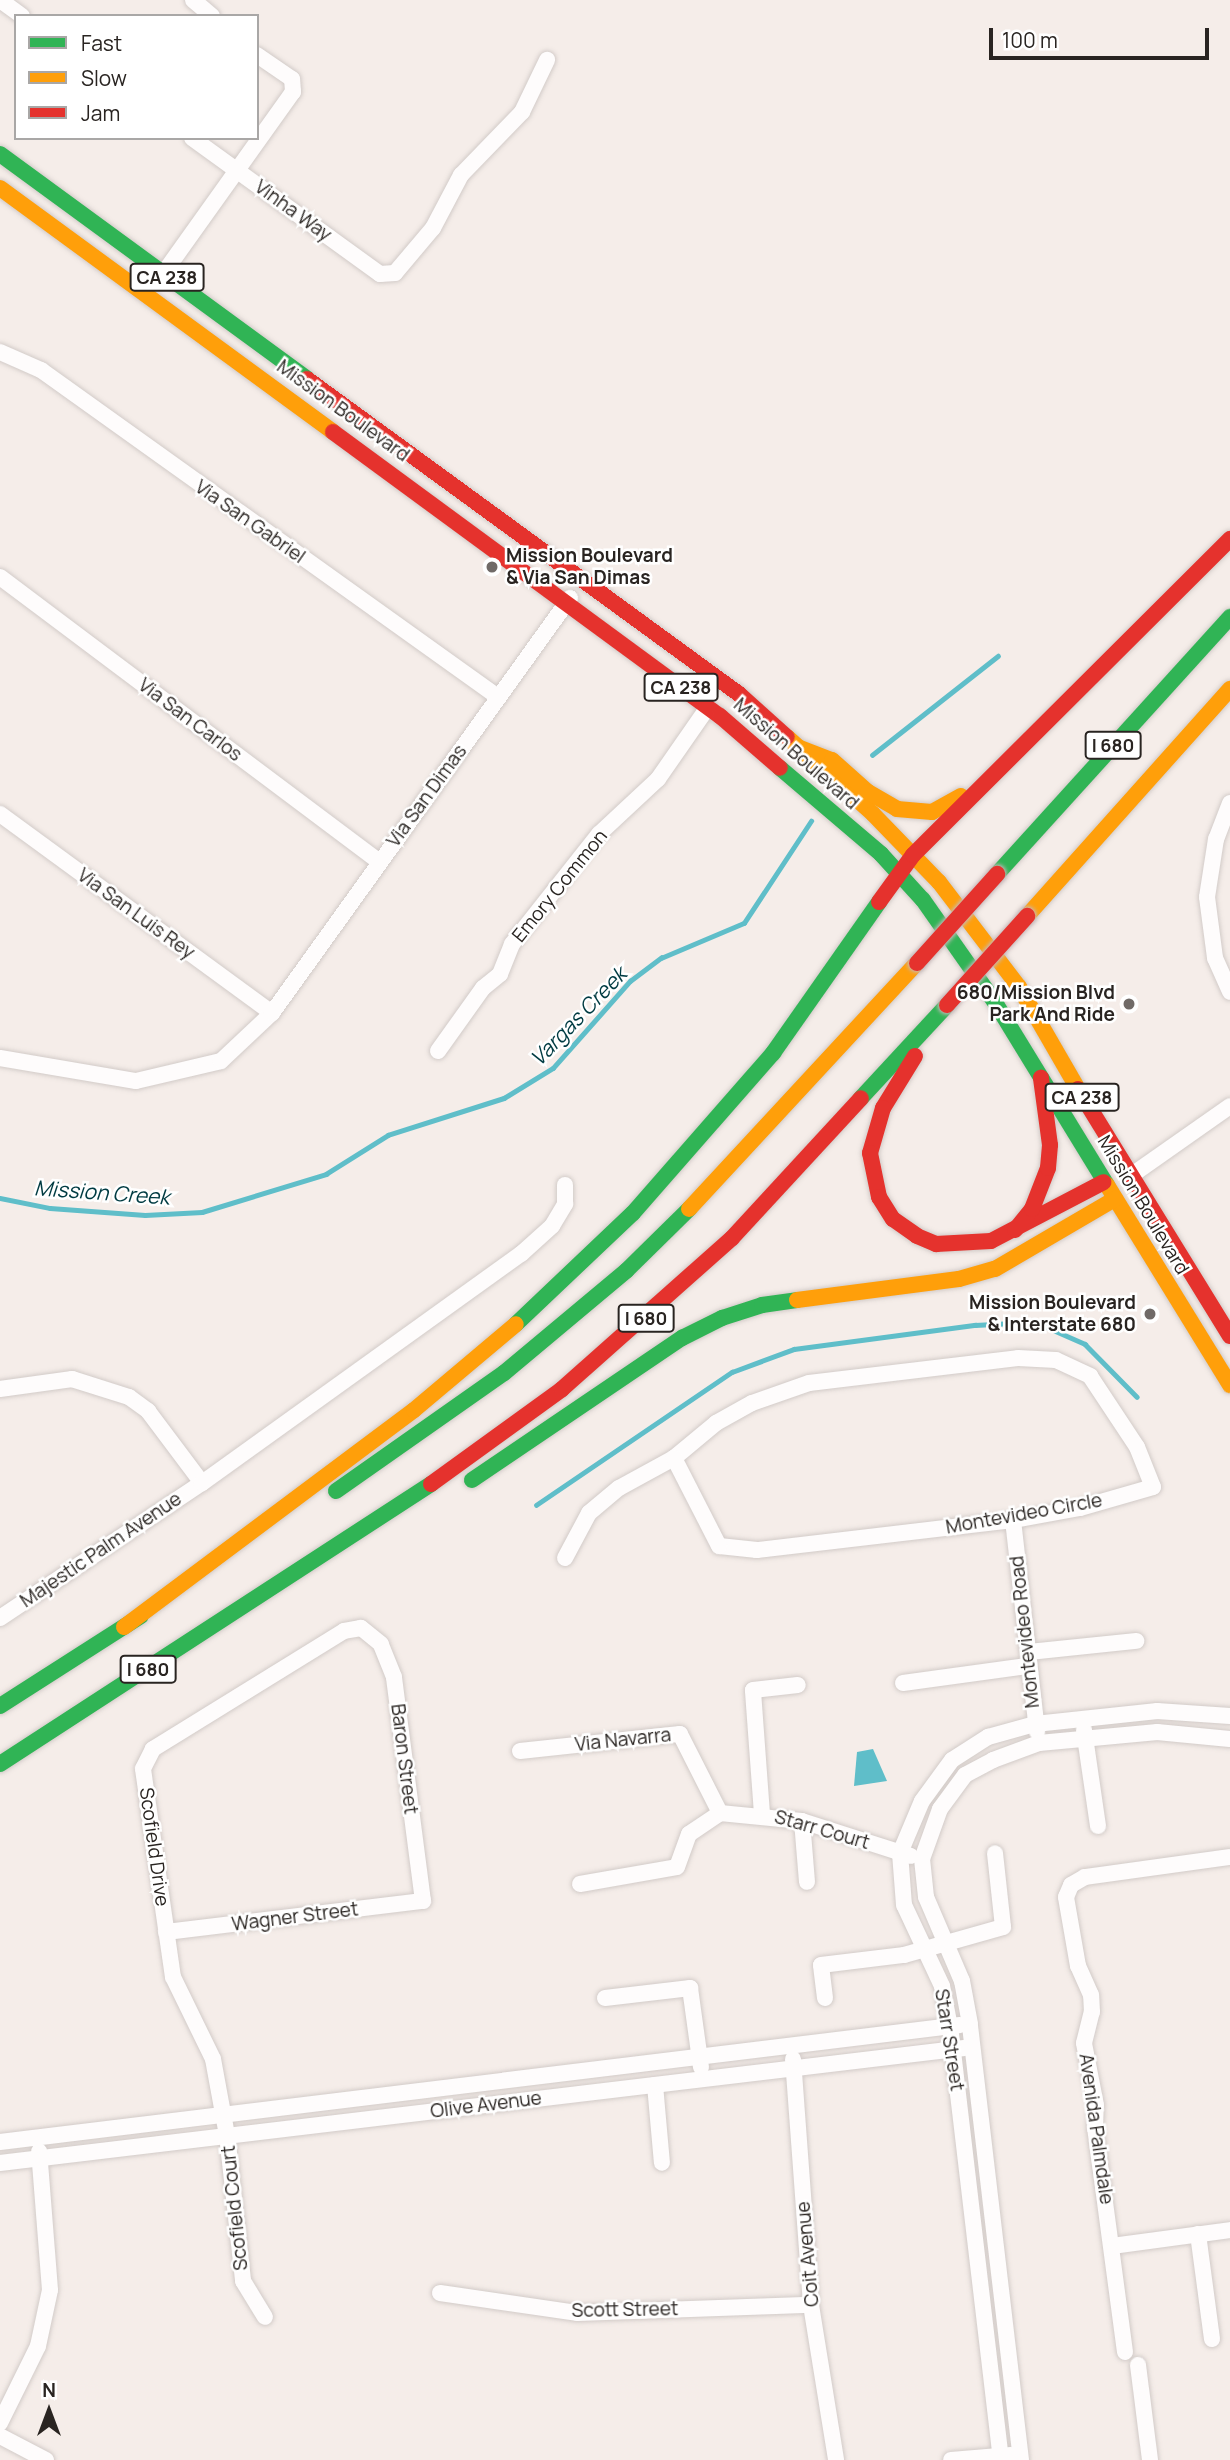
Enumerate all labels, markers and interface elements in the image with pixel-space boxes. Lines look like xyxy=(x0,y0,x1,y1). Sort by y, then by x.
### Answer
legend xyxy=(14,14,259,140)
scale bar xyxy=(992,14,1212,58)
text: 100 m xyxy=(1002,26,1058,54)
text: Fast xyxy=(81,29,122,57)
text: Slow xyxy=(81,64,127,92)
text: Jam xyxy=(81,99,120,127)
street label: Vinha Way xyxy=(250,176,336,246)
road number: CA 238 xyxy=(128,262,206,292)
street label: Mission Boulevard xyxy=(272,355,414,467)
street label: Via San Gabriel xyxy=(191,476,309,568)
place label: Mission Boulevard & Via San Dimas xyxy=(506,545,673,589)
marker: Mission Boulevard & Via San Dimas xyxy=(484,559,500,575)
road number: CA 238 xyxy=(642,672,720,702)
street label: Via San Carlos xyxy=(134,674,246,766)
street label: Mission Boulevard xyxy=(729,694,863,814)
road number: I 680 xyxy=(1083,730,1143,760)
street label: Via San Dimas xyxy=(382,740,472,852)
street label: Emory Common xyxy=(508,825,612,947)
street label: Via San Luis Rey xyxy=(73,864,199,964)
water label: Vargas Creek xyxy=(525,961,631,1071)
place label: 680/Mission Blvd Park And Ride xyxy=(957,982,1115,1026)
marker: 680/Mission Blvd Park And Ride xyxy=(1121,996,1137,1012)
road number: CA 238 xyxy=(1044,1082,1120,1112)
street label: Mission Boulevard xyxy=(1093,1131,1193,1279)
water label: Mission Creek xyxy=(33,1175,171,1209)
place label: Mission Boulevard & Interstate 680 xyxy=(969,1292,1136,1336)
road number: I 680 xyxy=(616,1303,676,1332)
marker: Mission Boulevard & Interstate 680 xyxy=(1142,1306,1158,1322)
street label: Majestic Palm Avenue xyxy=(16,1488,186,1612)
street label: Montevideo Circle xyxy=(944,1489,1104,1539)
street label: Montevideo Road xyxy=(1006,1555,1044,1709)
road number: I 680 xyxy=(118,1654,178,1684)
street label: Baron Street xyxy=(386,1703,422,1815)
street label: Via Navarra xyxy=(574,1724,672,1756)
street label: Scofield Drive xyxy=(134,1786,174,1908)
street label: Starr Court xyxy=(772,1806,872,1854)
street label: Wagner Street xyxy=(230,1898,360,1936)
street label: Starr Street xyxy=(930,1987,968,2093)
street label: Avenida Palmdale xyxy=(1074,2052,1118,2206)
street label: Olive Avenue xyxy=(429,2087,543,2123)
street label: Scofield Court xyxy=(217,2144,253,2272)
street label: Coit Avenue xyxy=(792,2200,824,2308)
street label: Scott Street xyxy=(571,2298,679,2322)
north arrow xyxy=(14,2376,84,2446)
text: N xyxy=(42,2377,56,2403)

